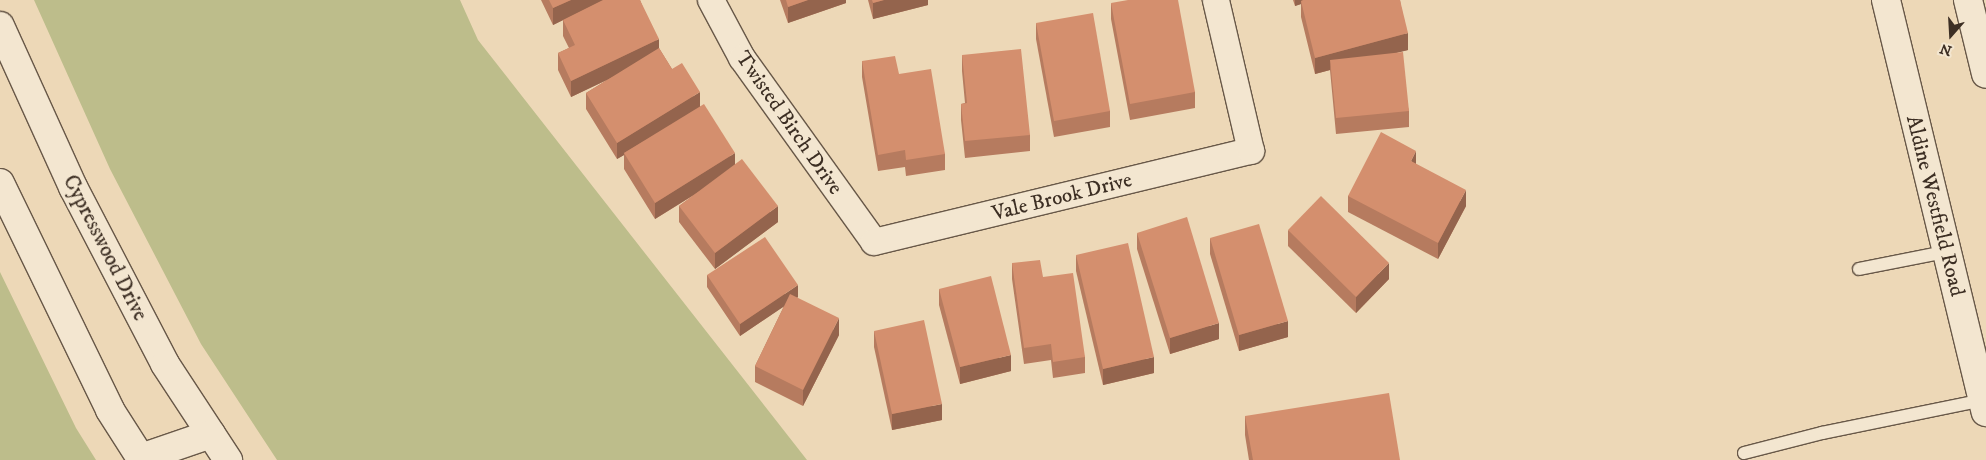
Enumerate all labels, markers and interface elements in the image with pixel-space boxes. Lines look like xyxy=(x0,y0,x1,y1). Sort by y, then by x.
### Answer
north arrow xyxy=(1926,10,1976,60)
text: N xyxy=(1938,39,1954,60)
street label: Twisted Birch Drive xyxy=(730,46,848,200)
street label: Aldine Westfield Road xyxy=(1900,113,1970,299)
street label: Vale Brook Drive xyxy=(989,167,1135,227)
street label: Cypresswood Drive xyxy=(57,171,153,325)

